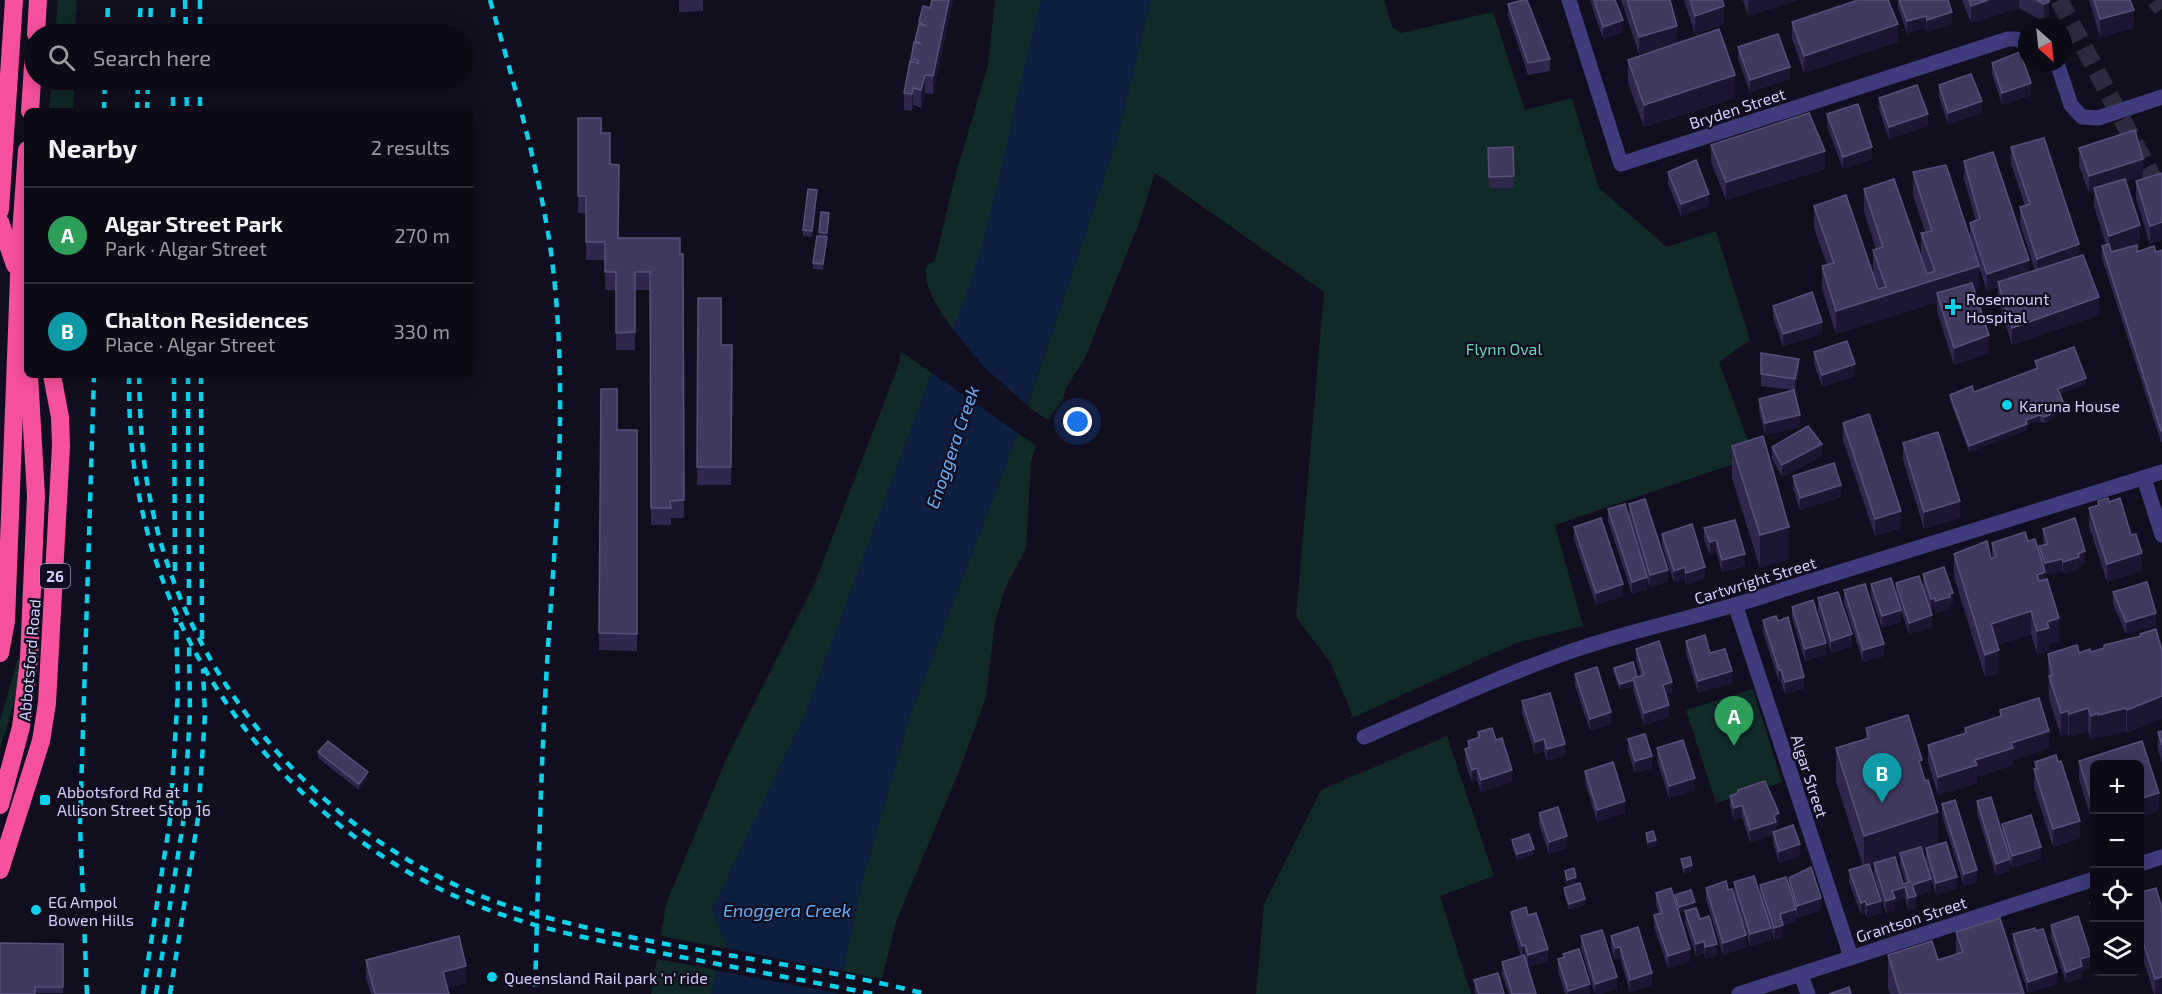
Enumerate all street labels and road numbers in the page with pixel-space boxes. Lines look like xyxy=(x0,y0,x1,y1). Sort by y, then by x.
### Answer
street label: Bryden Street xyxy=(1687,84,1787,132)
street label: Cartwright Street xyxy=(1692,552,1818,608)
road number: 26 xyxy=(40,564,70,588)
street label: Abbotsford Road xyxy=(14,598,44,722)
street label: Algar Street xyxy=(1788,732,1832,820)
street label: Grantson Street xyxy=(1853,892,1969,946)

